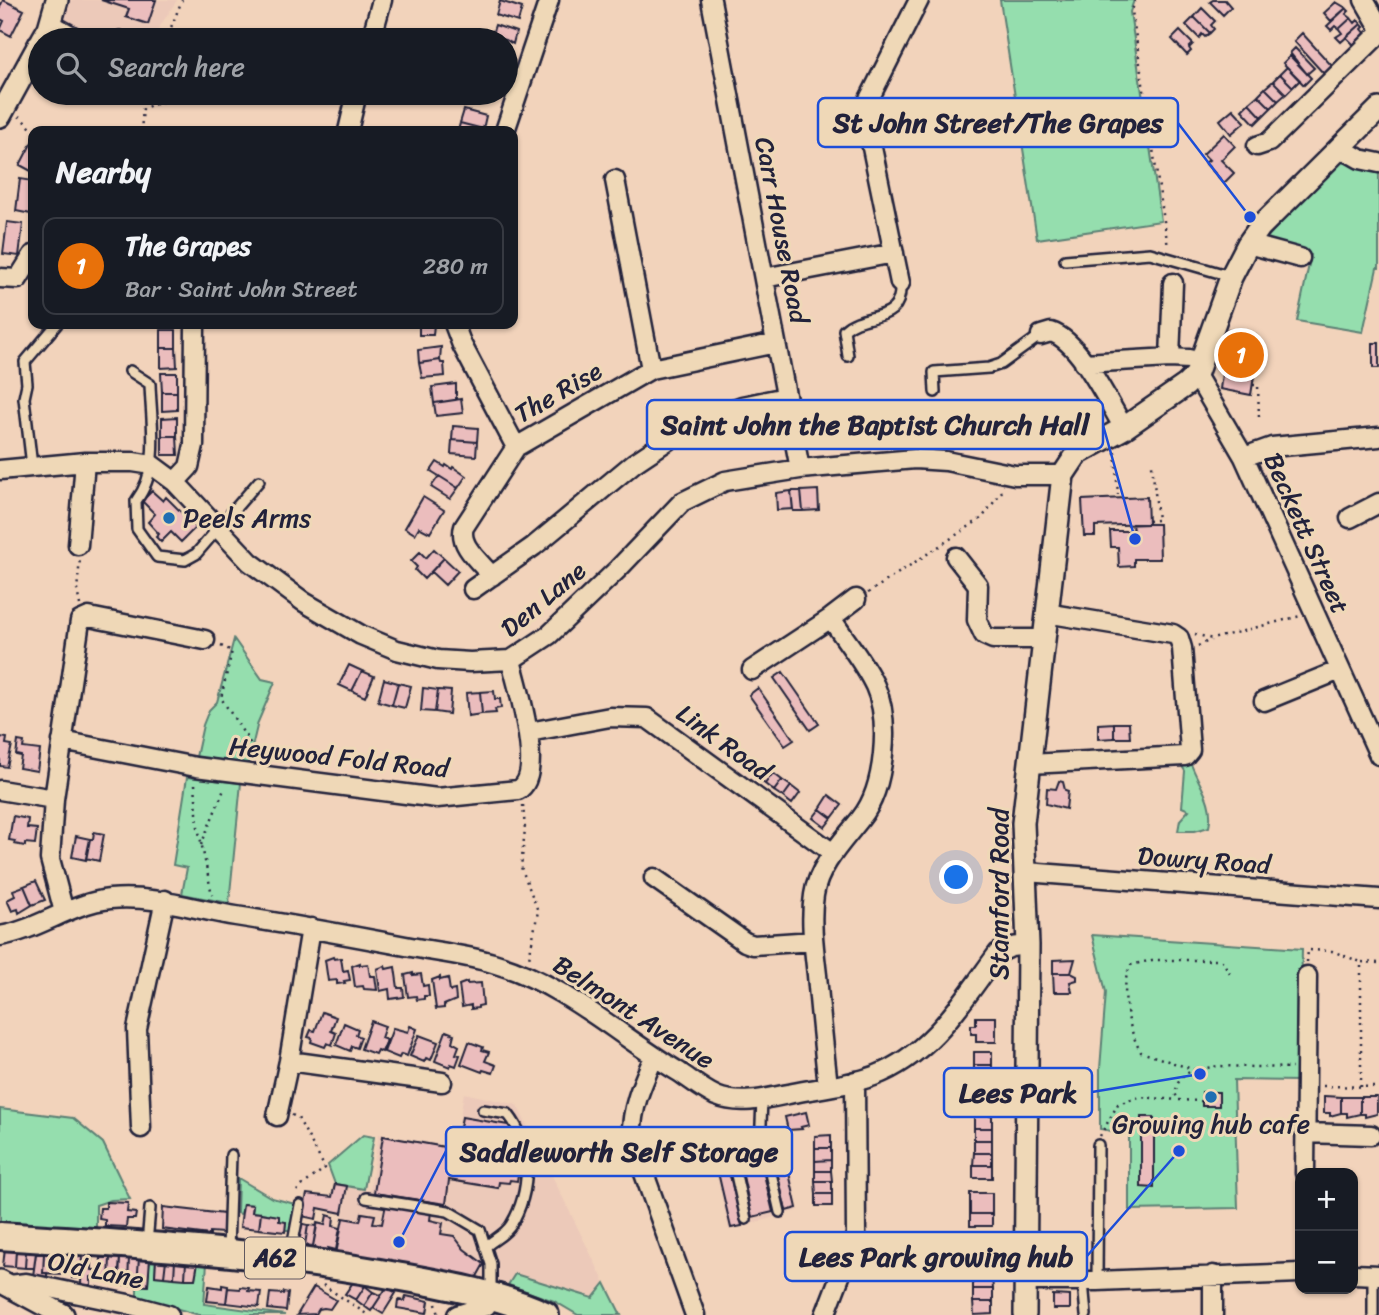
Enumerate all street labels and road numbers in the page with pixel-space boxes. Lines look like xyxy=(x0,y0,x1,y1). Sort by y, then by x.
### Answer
street label: Carr House Road xyxy=(741,133,823,329)
street label: The Rise xyxy=(505,348,611,436)
street label: Beckett Street xyxy=(1251,445,1363,621)
street label: Den Lane xyxy=(489,549,597,649)
street label: Link Road xyxy=(666,691,784,794)
street label: Heywood Fold Road xyxy=(227,723,453,792)
street label: Stamford Road xyxy=(976,806,1022,980)
street label: Dowry Road xyxy=(1136,832,1274,888)
street label: Belmont Avenue xyxy=(544,942,724,1082)
street label: Old Lane xyxy=(44,1237,148,1303)
road number: A62 xyxy=(245,1238,305,1278)

